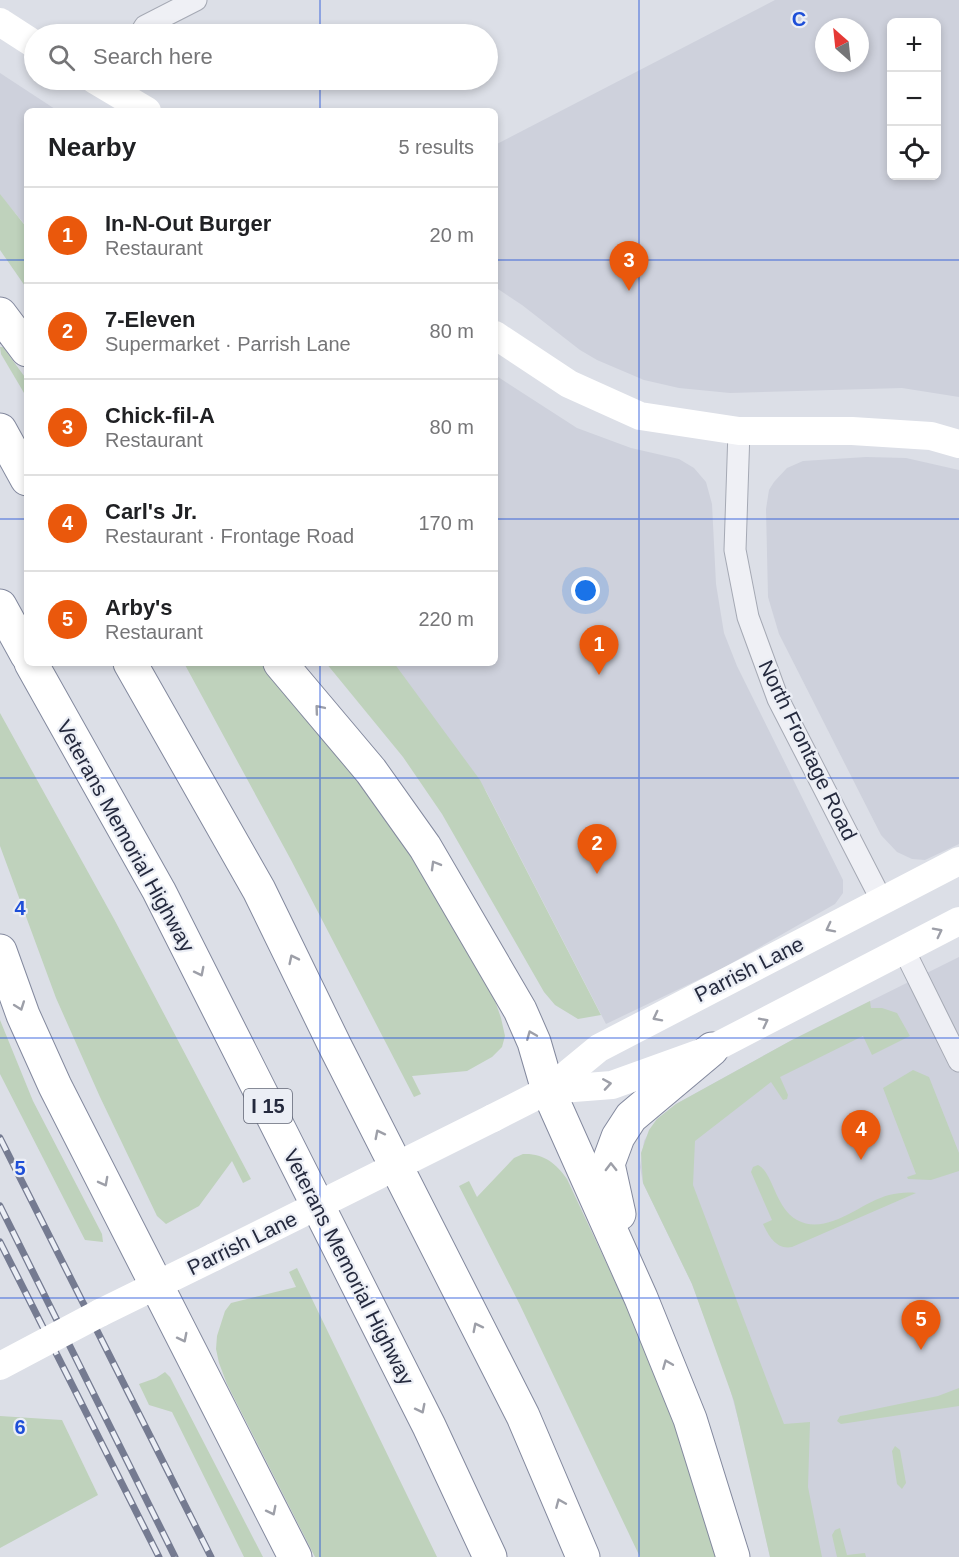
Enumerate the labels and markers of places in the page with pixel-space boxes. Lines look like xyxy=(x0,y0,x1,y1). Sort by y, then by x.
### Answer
pin: 3 xyxy=(610,242,648,291)
pin: 1 xyxy=(580,626,618,675)
pin: 2 xyxy=(578,824,616,874)
pin: 4 xyxy=(842,1110,880,1160)
pin: 5 xyxy=(902,1300,940,1350)

